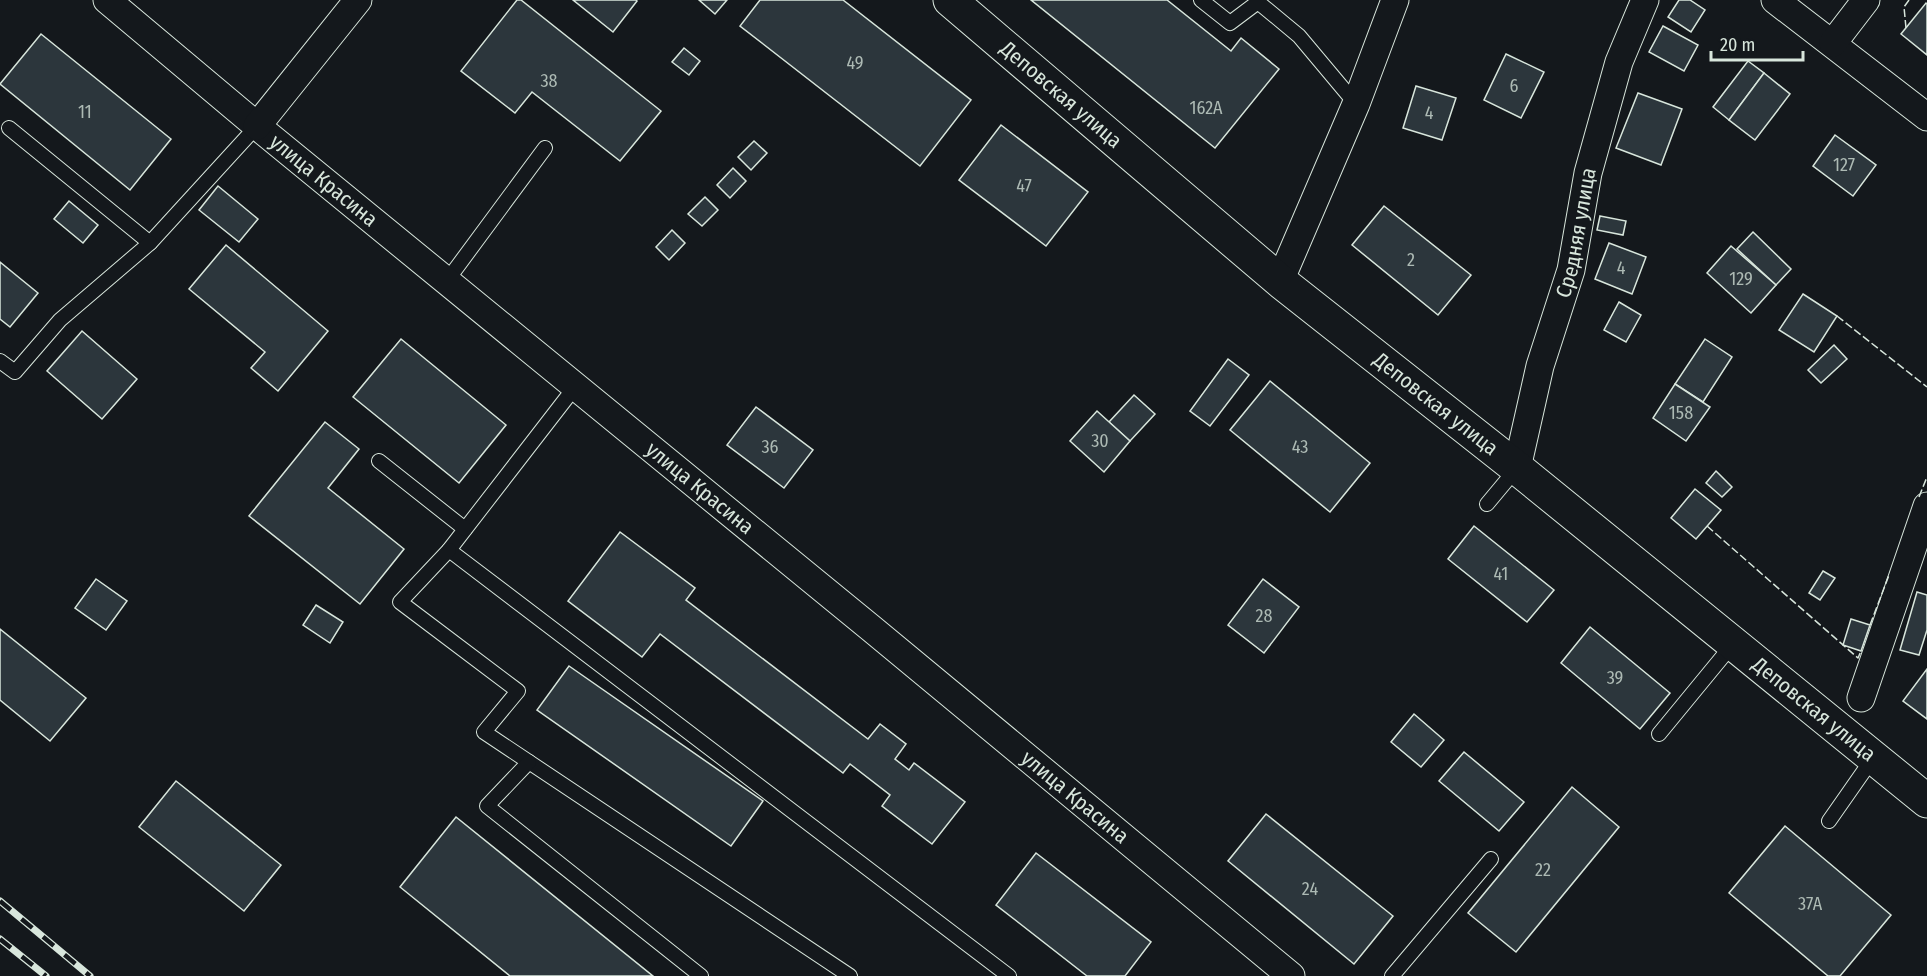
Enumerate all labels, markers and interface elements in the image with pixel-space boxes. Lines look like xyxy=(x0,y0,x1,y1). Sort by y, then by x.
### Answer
scale bar xyxy=(1711,24,1802,62)
text: 20 m xyxy=(1720,34,1755,56)
street label: Деповская улица xyxy=(994,35,1127,154)
house number: 49 xyxy=(846,52,864,74)
house number: 38 xyxy=(540,70,558,92)
house number: 6 xyxy=(1510,75,1519,97)
house number: 162А xyxy=(1189,97,1223,119)
house number: 11 xyxy=(78,101,92,123)
house number: 4 xyxy=(1425,102,1434,124)
street label: улица Красина xyxy=(264,129,383,232)
house number: 127 xyxy=(1833,154,1855,176)
street label: Средняя улица xyxy=(1550,164,1602,301)
house number: 47 xyxy=(1016,175,1032,197)
house number: 2 xyxy=(1407,249,1415,271)
house number: 4 xyxy=(1617,257,1626,279)
house number: 129 xyxy=(1729,268,1753,290)
street label: Деповская улица xyxy=(1368,346,1503,461)
house number: 158 xyxy=(1669,402,1693,424)
house number: 30 xyxy=(1091,430,1109,452)
street label: улица Красина xyxy=(641,436,759,540)
house number: 36 xyxy=(761,436,779,458)
house number: 43 xyxy=(1292,436,1308,458)
house number: 41 xyxy=(1494,563,1508,585)
house number: 28 xyxy=(1256,605,1272,627)
street label: Деповская улица xyxy=(1746,651,1881,767)
house number: 39 xyxy=(1607,667,1623,689)
street label: улица Красина xyxy=(1016,745,1134,849)
house number: 22 xyxy=(1535,859,1551,881)
house number: 24 xyxy=(1302,878,1318,900)
house number: 37А xyxy=(1798,893,1823,915)

